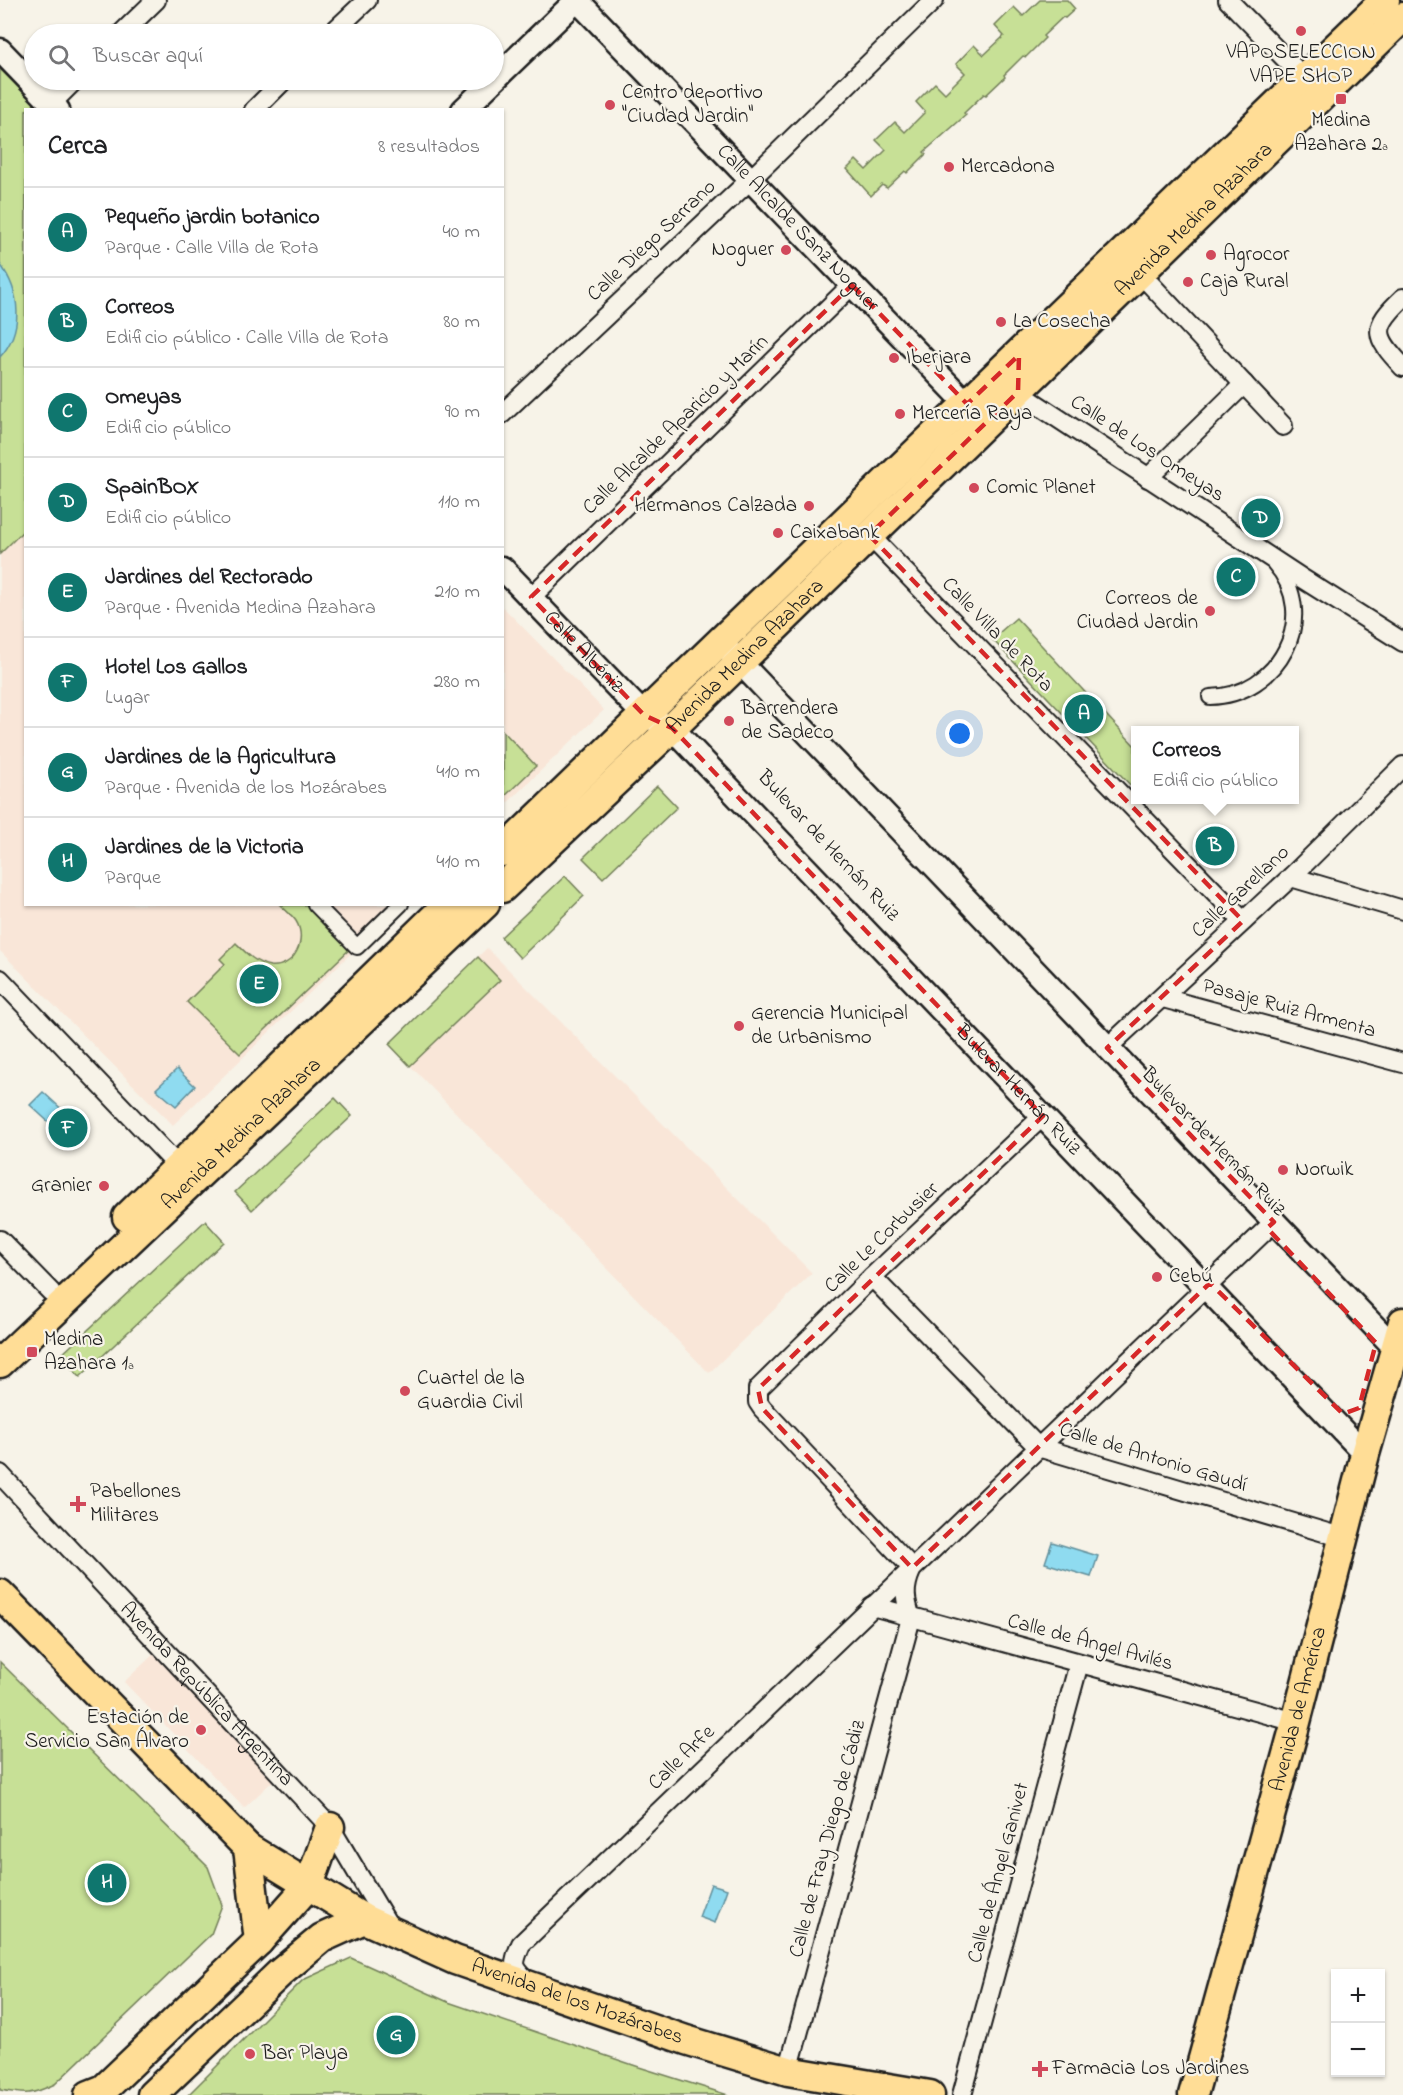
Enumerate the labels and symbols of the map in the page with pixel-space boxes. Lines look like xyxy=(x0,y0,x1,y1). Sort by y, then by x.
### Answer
marker: VAPOSELECCION VAPE SHOP xyxy=(1294,24,1308,38)
place label: VAPOSELECCION VAPE SHOP xyxy=(1225,38,1376,92)
place label: Centro deportivo "Ciudad Jardin" xyxy=(622,78,763,132)
marker: Medina Azahara 2ª xyxy=(1334,92,1348,106)
marker: Centro deportivo "Ciudad Jardin" xyxy=(603,98,617,112)
place label: Medina Azahara 2ª xyxy=(1294,106,1388,160)
street label: Avenida Medina Azahara xyxy=(1108,136,1280,304)
street label: Calle Alcalde Sanz Noguer xyxy=(710,139,884,317)
place label: Mercadona xyxy=(961,152,1055,182)
marker: Mercadona xyxy=(942,160,956,174)
street label: Calle Diego Serrano xyxy=(581,173,725,310)
place label: Noguer xyxy=(712,237,774,263)
place label: Agrocor xyxy=(1223,240,1290,272)
marker: Noguer xyxy=(779,243,793,257)
marker: Agrocor xyxy=(1204,248,1218,262)
place label: Caja Rural xyxy=(1200,267,1289,297)
marker: Caja Rural xyxy=(1181,275,1195,289)
place label: La Cosecha xyxy=(1013,307,1111,337)
marker: La Cosecha xyxy=(994,315,1008,329)
street label: Calle Alcalde Aparicio y Marín xyxy=(576,328,777,524)
place label: Iberjara xyxy=(906,343,971,373)
marker: Iberjara xyxy=(887,351,901,365)
street label: Calle de Los Omeyas xyxy=(1063,388,1230,512)
place label: Mercería Raya xyxy=(912,399,1032,431)
marker: Mercería Raya xyxy=(893,407,907,421)
place label: Comic Planet xyxy=(986,473,1096,503)
marker: Comic Planet xyxy=(967,481,981,495)
place label: Hermanos Calzada xyxy=(634,491,797,521)
pin: D xyxy=(1242,496,1280,540)
marker: Hermanos Calzada xyxy=(802,499,816,513)
place label: Caixabank xyxy=(790,518,880,548)
marker: Caixabank xyxy=(771,526,785,540)
pin: C xyxy=(1216,554,1256,600)
street label: Calle Villa de Rota xyxy=(934,571,1060,699)
street label: Avenida Medina Azahara xyxy=(660,572,831,741)
place label: Correos de Ciudad Jardin xyxy=(1077,584,1199,638)
street label: Calle Albéniz xyxy=(536,604,631,700)
marker: Correos de Ciudad Jardin xyxy=(1203,604,1217,618)
pin: A xyxy=(1064,692,1104,736)
place label: Barrendera de Sadeco xyxy=(740,694,838,748)
marker: Barrendera de Sadeco xyxy=(722,714,736,728)
your location xyxy=(945,719,974,748)
street label: Bulevar de Hernán Ruiz xyxy=(749,763,906,929)
pin: B xyxy=(1196,824,1234,868)
street label: Calle Garellano xyxy=(1185,838,1297,945)
pin: E xyxy=(240,962,278,1006)
street label: Pasaje Ruiz Armenta xyxy=(1199,971,1379,1047)
place label: Gerencia Municipal de Urbanismo xyxy=(751,999,908,1053)
street label: Bulevar Hernán Ruiz xyxy=(947,1017,1088,1163)
marker: Gerencia Municipal de Urbanismo xyxy=(732,1019,746,1033)
street label: Avenida Medina Azahara xyxy=(155,1051,329,1217)
street label: Bulevar de Hernán Ruiz xyxy=(1133,1060,1293,1224)
pin: F xyxy=(48,1106,88,1150)
place label: Norwik xyxy=(1295,1155,1354,1185)
marker: Norwik xyxy=(1276,1163,1290,1177)
place label: Granier xyxy=(31,1171,92,1201)
street label: Calle Le Corbusier xyxy=(818,1175,947,1301)
marker: Granier xyxy=(97,1179,111,1193)
place label: Cebú xyxy=(1169,1262,1213,1292)
marker: Cebú xyxy=(1150,1270,1164,1284)
place label: Medina Azahara 1ª xyxy=(44,1325,134,1379)
marker: Medina Azahara 1ª xyxy=(25,1345,39,1359)
place label: Cuartel de la Guardia Civil xyxy=(417,1364,525,1418)
marker: Cuartel de la Guardia Civil xyxy=(398,1384,412,1398)
street label: Calle de Antonio Gaudí xyxy=(1056,1415,1251,1501)
place label: Pabellones Militares xyxy=(90,1477,181,1531)
marker: Pabellones Militares xyxy=(71,1497,85,1511)
street label: Avenida República Argentina xyxy=(112,1596,300,1794)
street label: Calle de Ángel Avilés xyxy=(1003,1605,1176,1681)
street label: Avenida de América xyxy=(1262,1623,1335,1795)
place label: Estación de Servicio San Álvaro xyxy=(25,1703,190,1757)
street label: Calle de Fray Diego de Cádiz xyxy=(782,1717,876,1962)
street label: Calle Arfe xyxy=(642,1718,723,1798)
marker: Estación de Servicio San Álvaro xyxy=(194,1723,208,1737)
street label: Calle de Ángel Ganivet xyxy=(959,1779,1039,1967)
pin: H xyxy=(88,1860,126,1906)
street label: Avenida de los Mozárabes xyxy=(467,1952,687,2053)
pin: G xyxy=(376,2012,416,2058)
place label: Bar Playa xyxy=(261,2039,348,2071)
marker: Bar Playa xyxy=(243,2047,257,2061)
place label: Farmacia Los Jardines xyxy=(1051,2054,1250,2084)
marker: Farmacia Los Jardines xyxy=(1033,2062,1047,2076)

